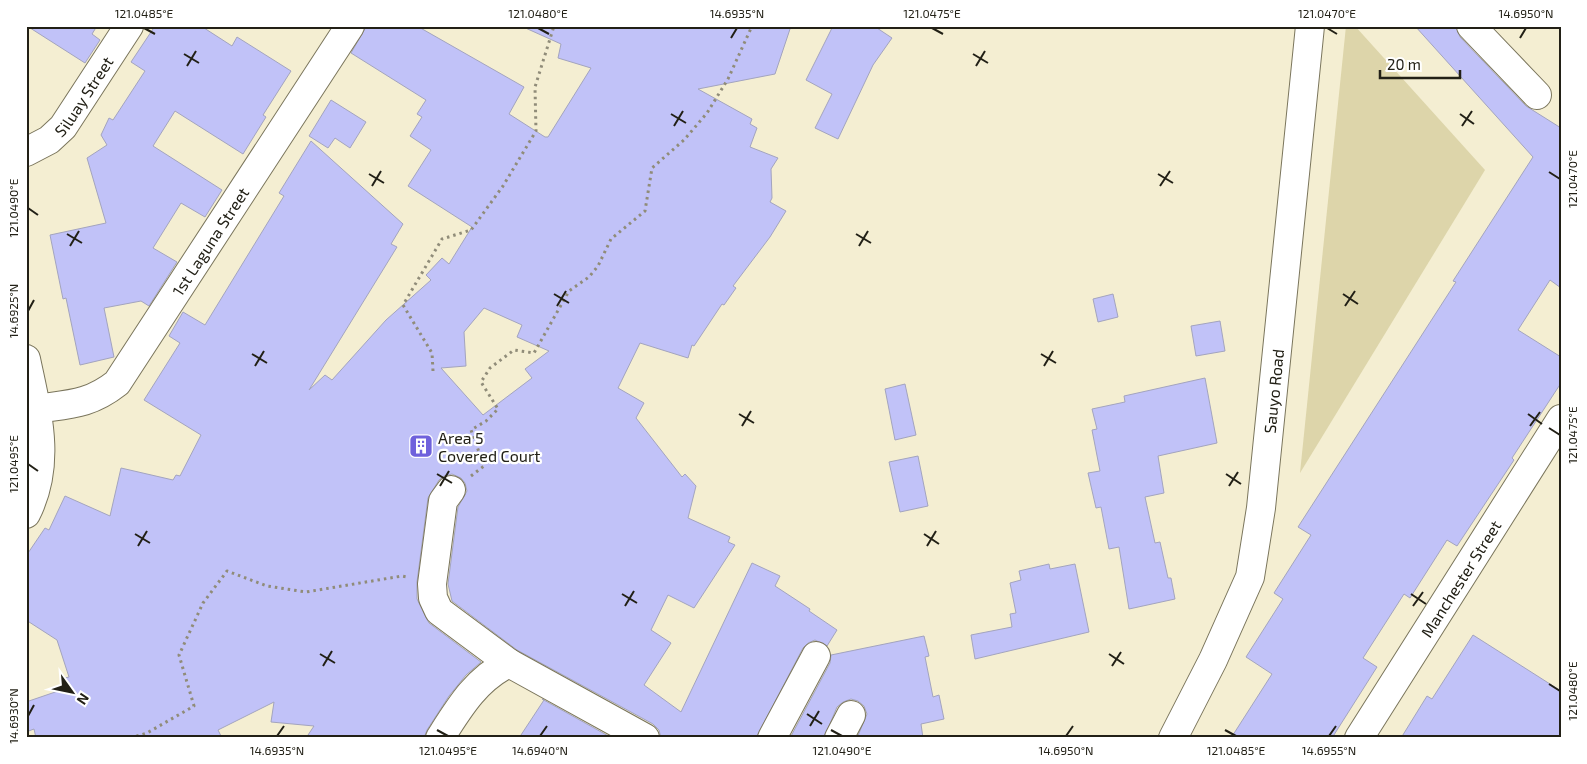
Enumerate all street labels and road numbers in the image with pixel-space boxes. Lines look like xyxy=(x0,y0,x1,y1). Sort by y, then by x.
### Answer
street label: Siluay Street xyxy=(50,52,116,140)
street label: 1st Laguna Street xyxy=(167,183,252,299)
street label: Sauyo Road xyxy=(1259,348,1287,434)
street label: Manchester Street xyxy=(1416,516,1504,640)

